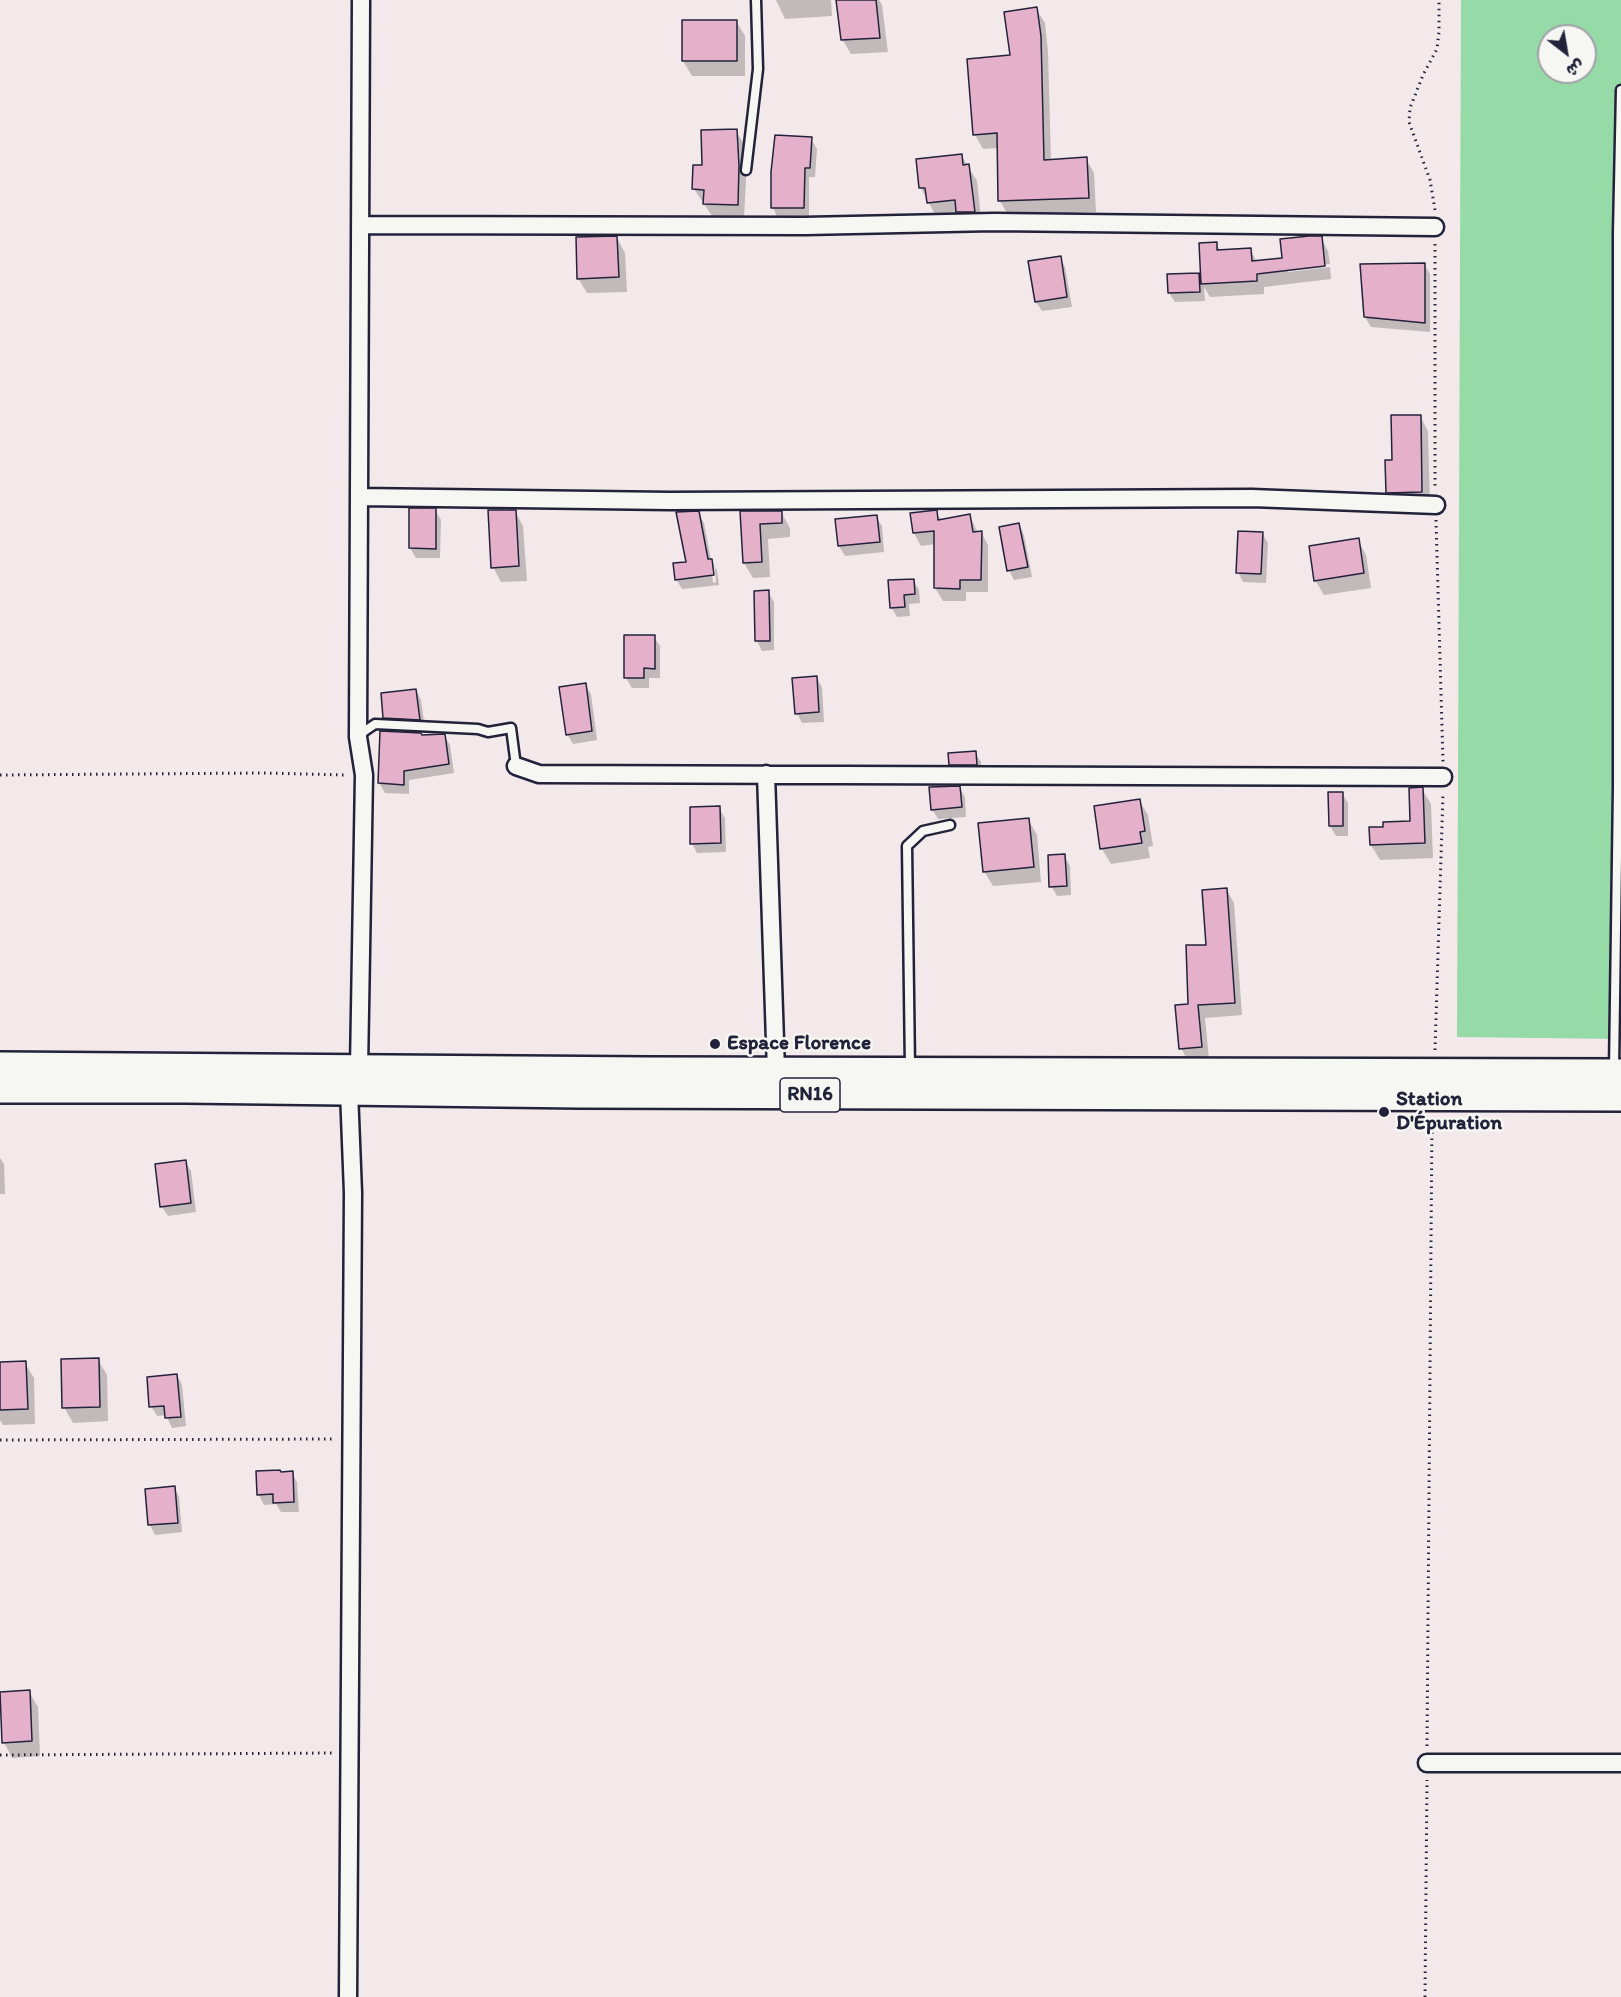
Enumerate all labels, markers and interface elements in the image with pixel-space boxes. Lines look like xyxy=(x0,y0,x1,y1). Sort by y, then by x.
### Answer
north arrow xyxy=(1537,24,1597,84)
text: ش xyxy=(1563,55,1588,81)
place label: Espace Florence xyxy=(727,1031,871,1057)
marker: Espace Florence xyxy=(708,1037,722,1051)
road number: RN16 xyxy=(780,1078,840,1112)
place label: Station D'Épuration xyxy=(1396,1087,1502,1137)
marker: Station D'Épuration xyxy=(1377,1105,1391,1119)

